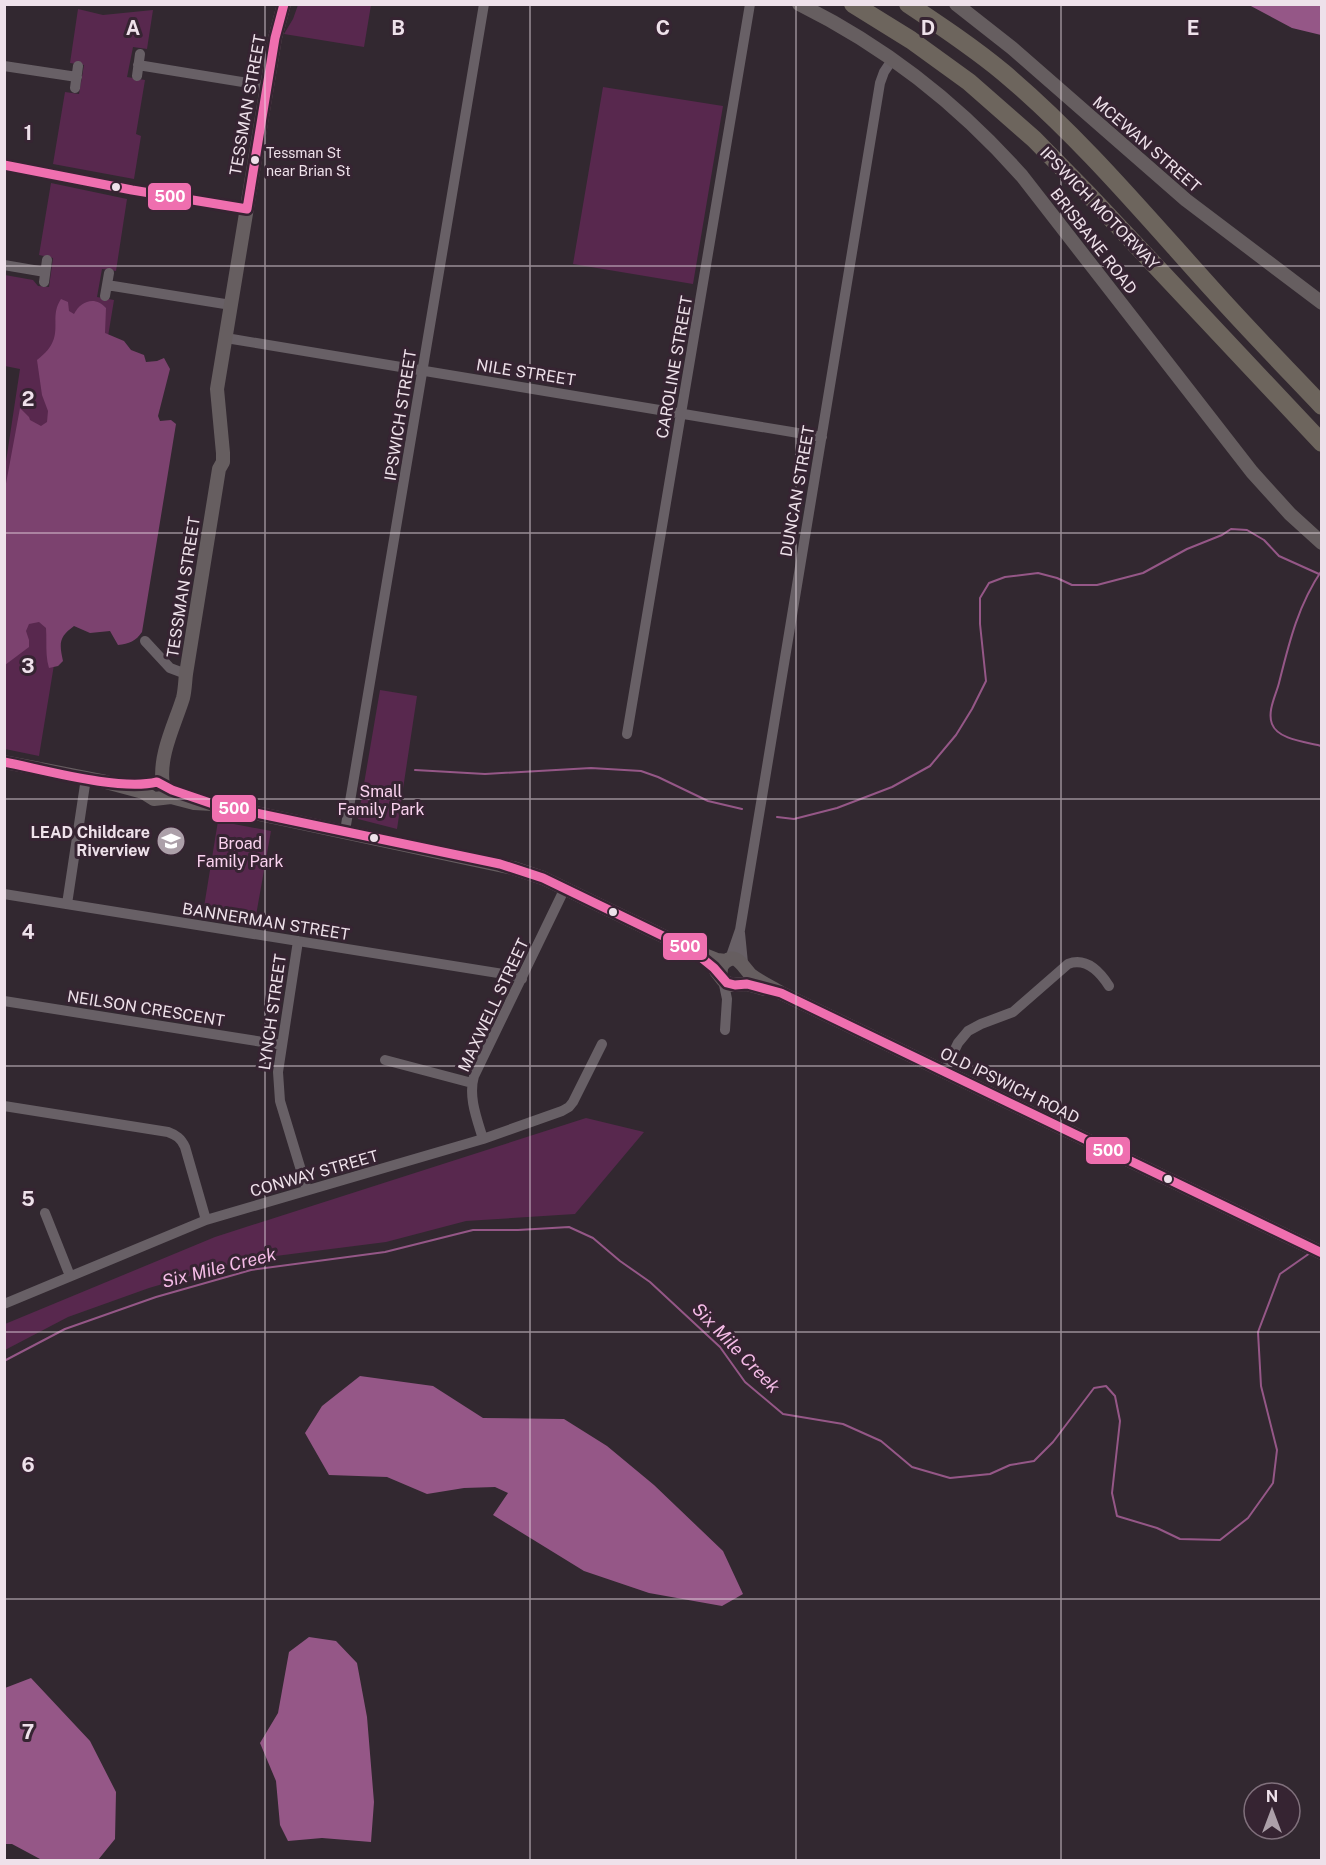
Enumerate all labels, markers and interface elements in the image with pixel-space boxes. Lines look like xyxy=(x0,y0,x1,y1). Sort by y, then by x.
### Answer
text: A xyxy=(126,16,140,40)
text: B xyxy=(391,16,405,40)
text: C xyxy=(656,16,670,40)
text: D xyxy=(921,16,935,40)
text: E xyxy=(1187,16,1199,40)
street label: TESSMAN STREET xyxy=(226,33,269,177)
street label: MCEWAN STREET xyxy=(1089,92,1205,197)
text: 1 xyxy=(24,121,32,145)
street label: IPSWICH MOTORWAY xyxy=(1036,143,1163,274)
place label: Tessman St near Brian St xyxy=(266,145,351,179)
marker: Tessman St near Brian St xyxy=(249,154,261,166)
unlabelled marker xyxy=(110,181,122,193)
line badge: 500 xyxy=(147,182,192,211)
street label: BRISBANE ROAD xyxy=(1046,185,1141,298)
text: 500 xyxy=(154,187,186,206)
street label: CAROLINE STREET xyxy=(653,294,697,440)
street label: IPSWICH STREET xyxy=(381,348,420,482)
street label: NILE STREET xyxy=(475,355,577,390)
text: 2 xyxy=(22,387,34,411)
street label: DUNCAN STREET xyxy=(777,423,818,558)
street label: TESSMAN STREET xyxy=(163,514,204,659)
text: 3 xyxy=(21,654,35,678)
park label: Small Family Park xyxy=(337,782,425,819)
line badge: 500 xyxy=(211,794,257,823)
text: 500 xyxy=(218,799,250,818)
place label: LEAD Childcare Riverview xyxy=(30,823,150,860)
school or university icon: LEAD Childcare Riverview xyxy=(155,825,187,857)
unlabelled marker xyxy=(368,832,380,844)
park label: Broad Family Park xyxy=(196,834,284,871)
street label: BANNERMAN STREET xyxy=(181,899,351,944)
unlabelled marker xyxy=(607,906,619,918)
text: 4 xyxy=(21,920,35,944)
line badge: 500 xyxy=(662,932,708,961)
street label: MAXWELL STREET xyxy=(454,935,533,1075)
text: 500 xyxy=(669,937,701,956)
street label: LYNCH STREET xyxy=(255,952,290,1071)
street label: NEILSON CRESCENT xyxy=(66,987,227,1030)
street label: OLD IPSWICH ROAD xyxy=(937,1043,1082,1127)
line badge: 500 xyxy=(1085,1136,1131,1165)
text: 500 xyxy=(1092,1141,1124,1160)
street label: CONWAY STREET xyxy=(248,1146,381,1201)
unlabelled marker xyxy=(1162,1173,1174,1185)
text: 5 xyxy=(21,1187,35,1211)
water label: Six Mile Creek xyxy=(160,1243,278,1292)
water label: Six Mile Creek xyxy=(688,1298,785,1397)
text: 6 xyxy=(21,1453,35,1477)
text: 7 xyxy=(22,1720,34,1744)
north arrow xyxy=(1242,1781,1302,1841)
text: N xyxy=(1266,1787,1278,1806)

